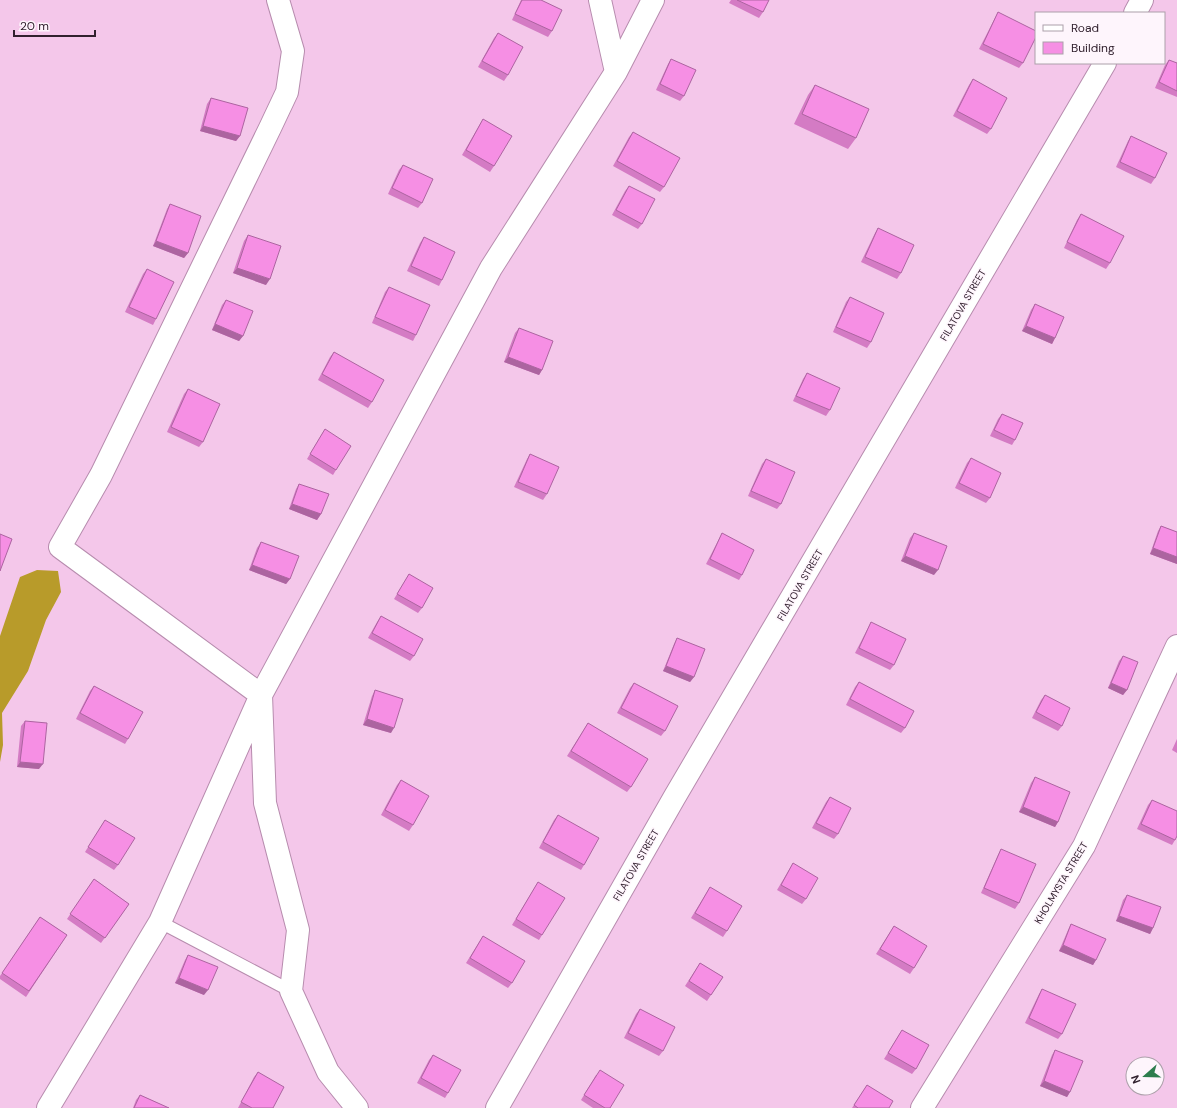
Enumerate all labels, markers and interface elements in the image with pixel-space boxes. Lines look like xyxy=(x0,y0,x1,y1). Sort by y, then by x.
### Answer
scale bar xyxy=(14,12,95,38)
legend xyxy=(1035,12,1165,64)
text: 20 m xyxy=(20,18,49,34)
text: Road xyxy=(1071,20,1099,36)
text: Building xyxy=(1071,40,1115,56)
street label: FILATOVA STREET xyxy=(937,266,989,343)
street label: FILATOVA STREET xyxy=(774,546,826,623)
street label: FILATOVA STREET xyxy=(610,826,662,903)
street label: KHOLMYSTA STREET xyxy=(1031,839,1091,926)
north arrow xyxy=(1125,1056,1165,1096)
text: N xyxy=(1128,1073,1144,1086)

